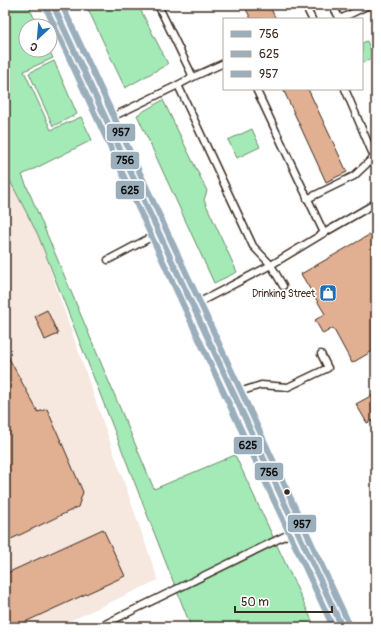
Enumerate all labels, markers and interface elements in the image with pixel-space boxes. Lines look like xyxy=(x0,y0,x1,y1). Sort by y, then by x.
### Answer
north arrow xyxy=(18,18,58,58)
legend xyxy=(223,18,363,90)
text: 756 xyxy=(259,27,279,42)
text: С xyxy=(28,39,40,54)
text: 625 xyxy=(259,47,279,62)
text: 957 xyxy=(259,67,279,82)
line badge: 957 xyxy=(106,123,136,142)
text: 957 xyxy=(112,126,130,139)
line badge: 756 xyxy=(110,151,140,170)
text: 756 xyxy=(116,154,135,167)
line badge: 625 xyxy=(115,180,145,200)
text: 625 xyxy=(121,184,139,197)
shop icon: Drinking Street xyxy=(318,283,338,303)
place label: Drinking Street xyxy=(252,288,316,300)
line badge: 625 xyxy=(233,436,263,455)
text: 625 xyxy=(239,439,257,452)
line badge: 756 xyxy=(254,462,284,481)
text: 756 xyxy=(260,466,279,479)
unlabelled marker xyxy=(282,487,292,497)
line badge: 957 xyxy=(287,514,317,533)
text: 957 xyxy=(293,518,311,531)
scale bar xyxy=(235,588,332,614)
text: 50 m xyxy=(241,595,269,610)

